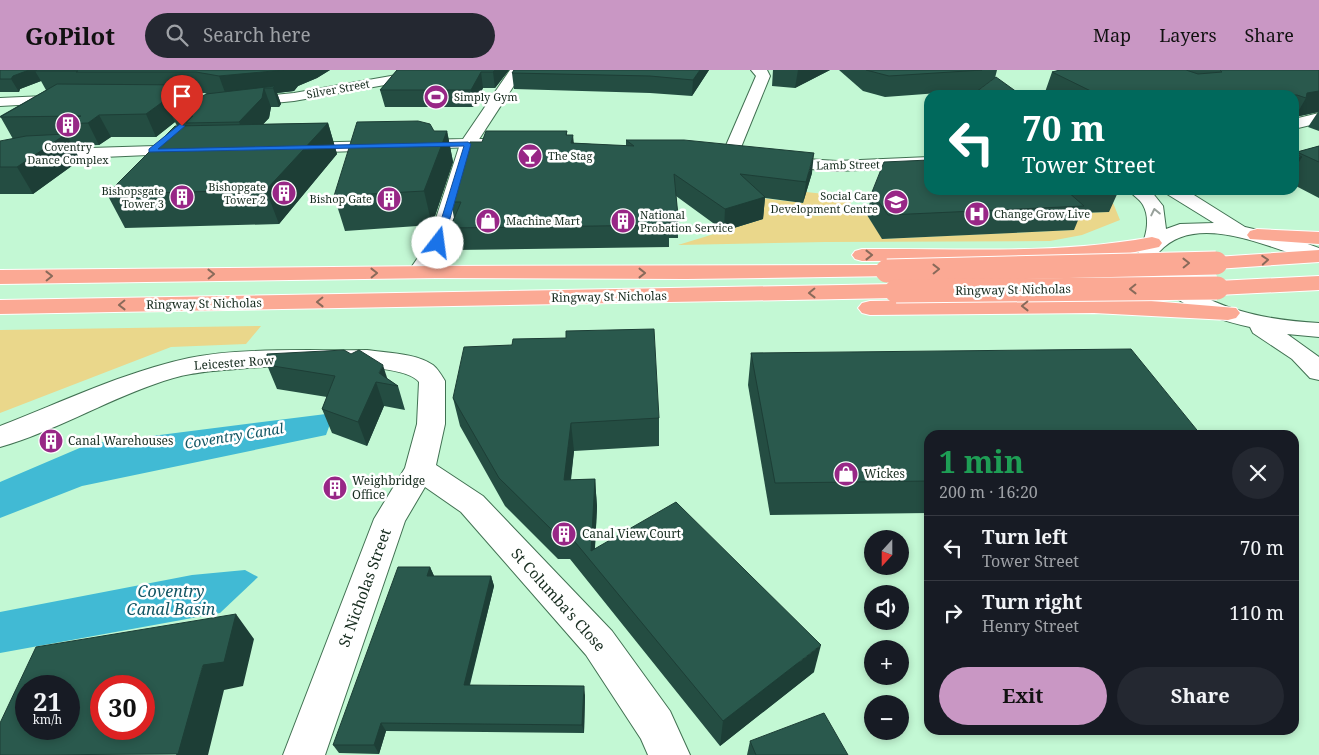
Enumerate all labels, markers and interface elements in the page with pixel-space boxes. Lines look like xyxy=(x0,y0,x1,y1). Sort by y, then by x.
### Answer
search box xyxy=(145,13,495,58)
text: GoPilot xyxy=(25,19,115,52)
icon: search xyxy=(163,21,191,49)
text: Search here xyxy=(203,22,311,48)
text: Map xyxy=(1093,23,1131,47)
text: Layers xyxy=(1159,23,1217,47)
text: Share xyxy=(1245,23,1294,47)
pin xyxy=(161,75,203,126)
street label: Silver Street xyxy=(305,76,371,101)
icon: arrive xyxy=(168,82,196,110)
sports icon: Simply Gym xyxy=(423,84,449,110)
place label: Simply Gym xyxy=(454,89,518,104)
text: 70 m xyxy=(1022,104,1105,151)
icon: left xyxy=(939,110,1004,175)
building icon: Coventry Dance Complex xyxy=(55,112,81,138)
place label: Coventry Dance Complex xyxy=(27,139,109,167)
bar icon: The Stag xyxy=(517,143,543,169)
place label: The Stag xyxy=(548,148,593,163)
text: Tower Street xyxy=(1022,149,1155,179)
street label: Lamb Street xyxy=(816,156,880,173)
place label: Bishopgate Tower 2 xyxy=(208,179,266,207)
building icon: Bishopgate Tower 2 xyxy=(271,180,297,206)
place label: Bishopsgate Tower 3 xyxy=(101,183,164,211)
building icon: Bishopsgate Tower 3 xyxy=(169,184,195,210)
building icon: Bishop Gate xyxy=(376,186,402,212)
place label: Social Care Development Centre xyxy=(771,188,878,216)
school or university icon: Social Care Development Centre xyxy=(883,189,909,215)
place label: Bishop Gate xyxy=(310,191,372,206)
hospital icon: Change Grow Live xyxy=(964,201,990,227)
place label: Change Grow Live xyxy=(994,206,1090,221)
place label: National Probation Service xyxy=(640,207,733,235)
shop icon: Machine Mart xyxy=(475,208,501,234)
building icon: National Probation Service xyxy=(610,208,636,234)
one-way arrow xyxy=(1150,208,1161,217)
place label: Machine Mart xyxy=(506,213,580,228)
position arrow xyxy=(411,216,463,268)
one-way arrow xyxy=(866,250,873,260)
one-way arrow xyxy=(1261,254,1269,265)
one-way arrow xyxy=(1182,258,1190,269)
one-way arrow xyxy=(932,264,940,275)
one-way arrow xyxy=(370,268,378,278)
one-way arrow xyxy=(639,268,647,278)
one-way arrow xyxy=(208,269,215,279)
one-way arrow xyxy=(45,271,53,281)
street label: Ringway St Nicholas xyxy=(955,280,1071,299)
one-way arrow xyxy=(1129,284,1137,294)
street label: Ringway St Nicholas xyxy=(551,287,667,306)
one-way arrow xyxy=(808,288,816,298)
street label: Ringway St Nicholas xyxy=(146,294,262,313)
one-way arrow xyxy=(315,297,323,307)
one-way arrow xyxy=(118,300,126,310)
one-way arrow xyxy=(1020,301,1028,311)
street label: Leicester Row xyxy=(193,351,275,374)
water label: Coventry Canal xyxy=(183,418,286,453)
building icon: Canal Warehouses xyxy=(38,428,64,454)
place label: Canal Warehouses xyxy=(68,432,173,449)
text: 1 min xyxy=(939,441,1024,482)
button: close xyxy=(1232,447,1284,499)
shop icon: Wickes xyxy=(833,461,859,487)
place label: Wickes xyxy=(864,465,905,482)
place label: Weighbridge Office xyxy=(352,472,425,503)
building icon: Weighbridge Office xyxy=(322,475,348,501)
text: 200 m · 16:20 xyxy=(939,481,1038,503)
building icon: Canal View Court xyxy=(551,521,577,547)
text: Turn left xyxy=(982,524,1068,550)
place label: Canal View Court xyxy=(582,525,681,542)
street label: St Nicholas Street xyxy=(333,526,395,650)
north arrow xyxy=(864,530,909,575)
map controls xyxy=(864,530,909,740)
icon: left xyxy=(939,534,967,562)
text: 70 m xyxy=(1240,535,1284,561)
street label: St Columba's Close xyxy=(507,544,610,655)
text: Tower Street xyxy=(982,550,1079,572)
water label: Coventry Canal Basin xyxy=(127,580,216,620)
button: sound xyxy=(864,585,909,630)
text: Turn right xyxy=(982,589,1082,615)
icon: right xyxy=(939,599,967,627)
text: 110 m xyxy=(1229,600,1284,626)
text: Henry Street xyxy=(982,615,1079,637)
button: + xyxy=(864,640,909,685)
button: Exit xyxy=(939,667,1107,725)
button: Share xyxy=(1117,667,1284,725)
speed limit sign: 30 xyxy=(90,675,155,740)
text: 21 xyxy=(33,684,62,718)
button: − xyxy=(864,695,909,740)
text: km/h xyxy=(33,711,62,728)

